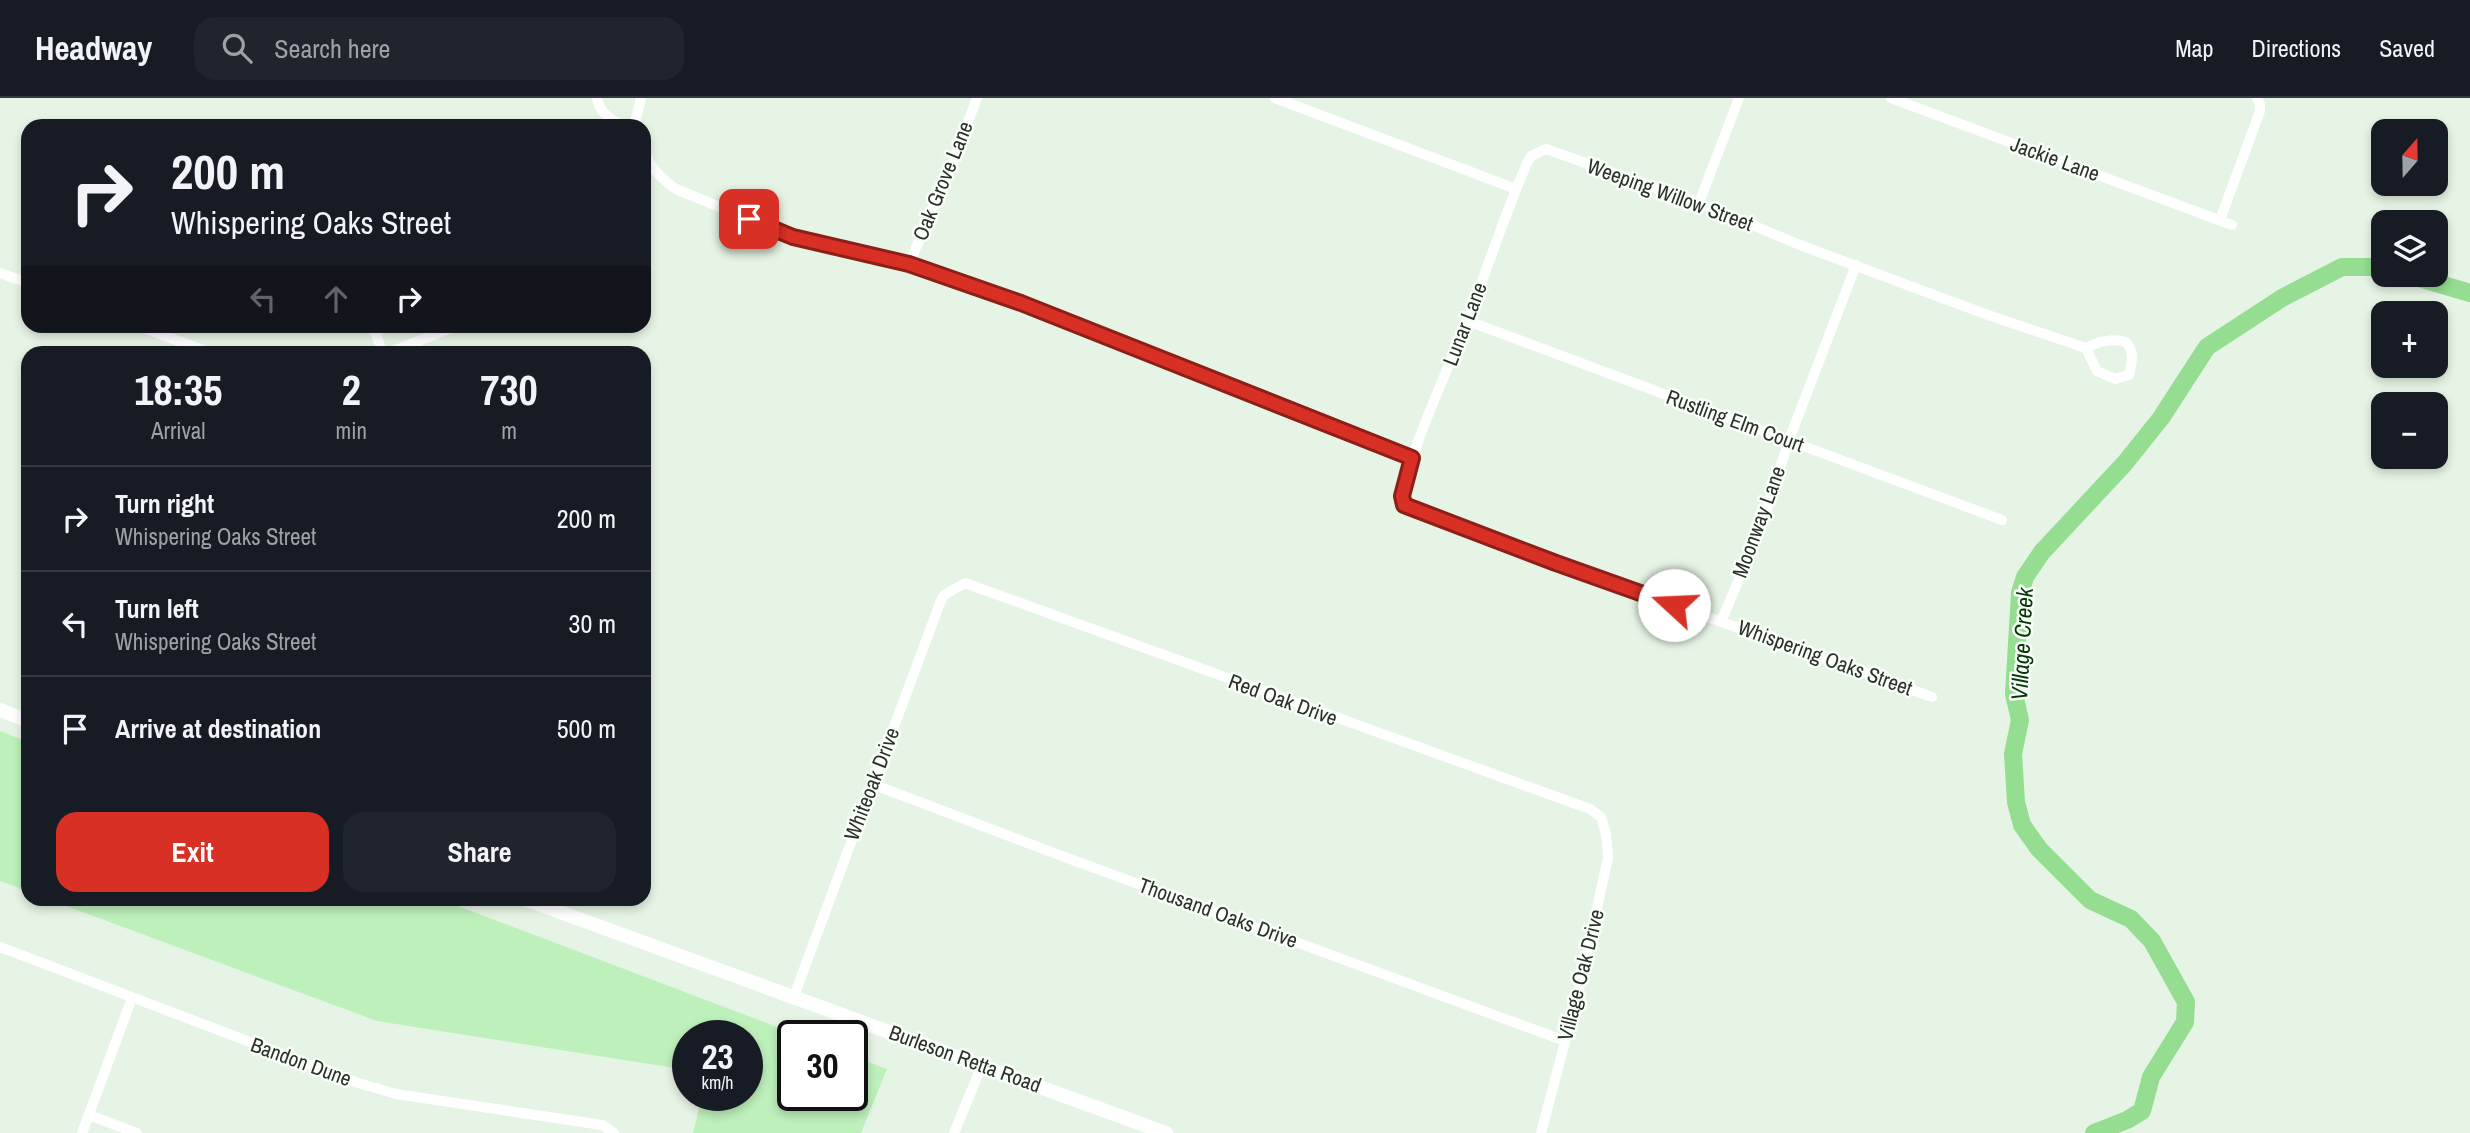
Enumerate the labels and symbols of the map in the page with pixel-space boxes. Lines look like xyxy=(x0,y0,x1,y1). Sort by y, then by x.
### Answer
street label: Oak Grove Lane xyxy=(905,117,980,245)
north arrow xyxy=(2371,119,2448,196)
street label: Jackie Lane xyxy=(2007,129,2104,188)
street label: Weeping Willow Street xyxy=(1583,151,1757,238)
pin xyxy=(719,189,779,249)
street label: Lunar Lane xyxy=(1435,278,1494,370)
street label: Rustling Elm Court xyxy=(1662,382,1808,459)
street label: Moonway Lane xyxy=(1725,462,1792,582)
position arrow xyxy=(1637,568,1711,642)
water label: Village Creek xyxy=(2003,585,2040,701)
street label: Whispering Oaks Street xyxy=(1734,612,1917,703)
street label: Red Oak Drive xyxy=(1225,666,1342,733)
street label: Whiteoak Drive xyxy=(837,723,906,844)
street label: Thousand Oaks Drive xyxy=(1135,870,1302,955)
street label: Village Oak Drive xyxy=(1550,906,1611,1044)
street label: Burleson Retta Road xyxy=(885,1018,1045,1099)
speed limit sign: 30 xyxy=(777,1020,868,1111)
street label: Bandon Dune xyxy=(247,1030,356,1093)

